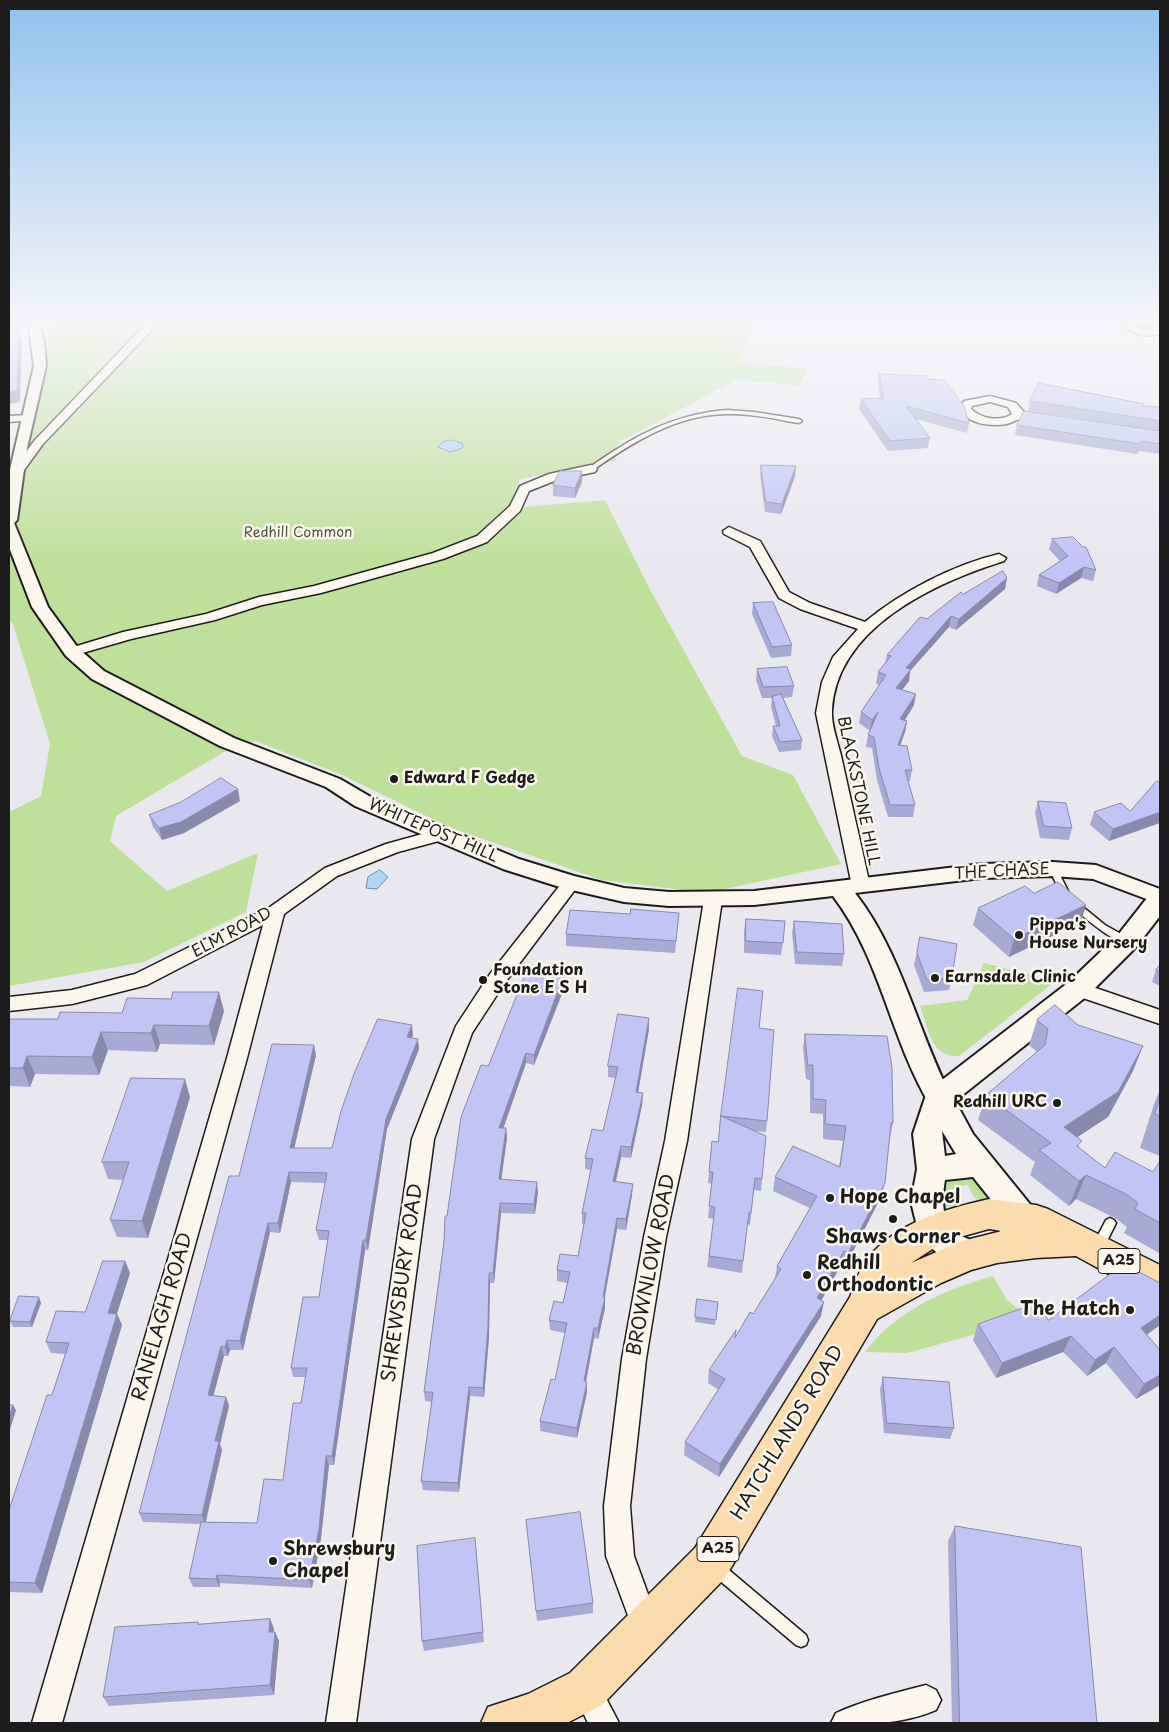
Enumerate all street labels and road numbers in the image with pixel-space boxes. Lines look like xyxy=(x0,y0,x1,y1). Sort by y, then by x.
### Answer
street label: BLACKSTONE HILL xyxy=(833,715,883,867)
street label: WHITEPOST HILL xyxy=(365,795,501,867)
street label: THE CHASE xyxy=(954,860,1050,884)
street label: ELM ROAD xyxy=(189,904,275,962)
street label: BROWNLOW ROAD xyxy=(623,1172,681,1358)
street label: SHREWSBURY ROAD xyxy=(378,1182,428,1384)
street label: RANELAGH ROAD xyxy=(128,1230,198,1404)
road number: A25 xyxy=(1098,1248,1140,1274)
street label: HATCHLANDS ROAD xyxy=(727,1342,849,1524)
road number: A25 xyxy=(697,1536,739,1562)

